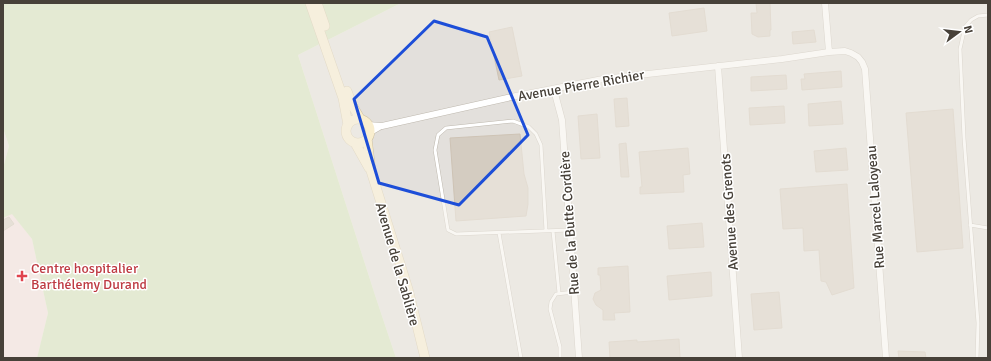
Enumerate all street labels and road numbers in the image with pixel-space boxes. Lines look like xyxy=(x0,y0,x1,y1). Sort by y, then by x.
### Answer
street label: Avenue Pierre Richier xyxy=(517,66,646,105)
street label: Rue Marcel Laloyeau xyxy=(863,145,888,269)
street label: Rue de la Butte Cordière xyxy=(556,150,583,296)
street label: Avenue des Grenots xyxy=(717,153,742,271)
street label: Avenue de la Sablière xyxy=(372,200,423,328)

